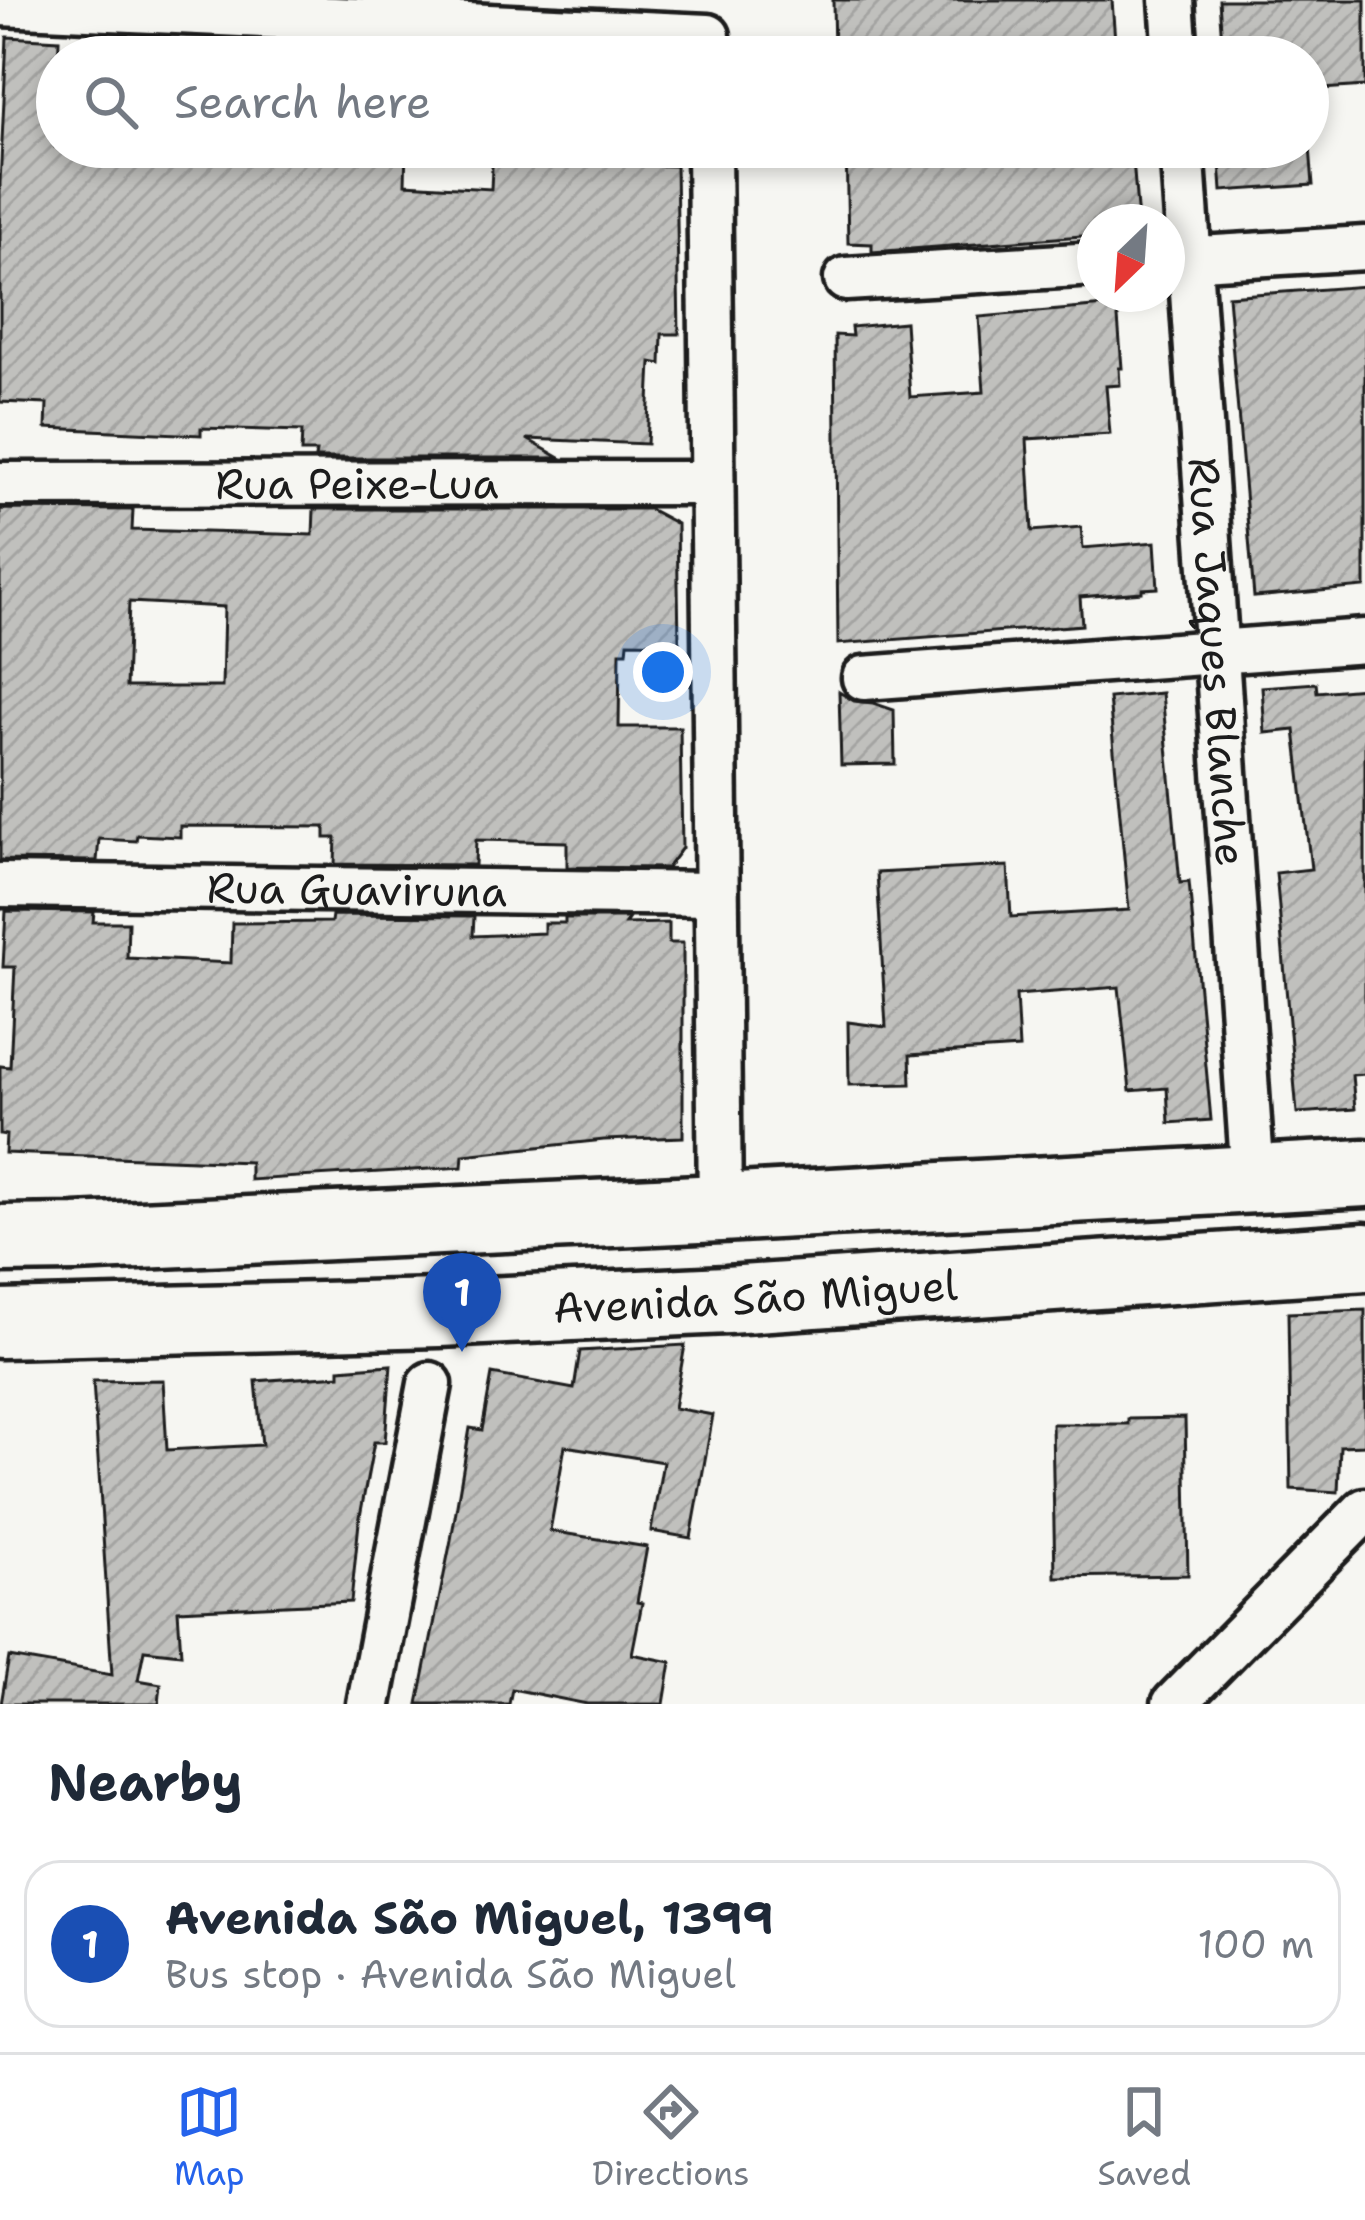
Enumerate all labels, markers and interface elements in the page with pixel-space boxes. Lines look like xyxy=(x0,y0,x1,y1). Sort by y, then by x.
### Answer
search box xyxy=(36,36,1329,168)
icon: search xyxy=(78,69,144,135)
text: Search here xyxy=(174,72,431,132)
north arrow xyxy=(1077,204,1185,312)
street label: Rua Peixe-Lua xyxy=(215,455,499,512)
street label: Rua Jaques Blanche xyxy=(1175,455,1259,868)
your location xyxy=(633,642,693,702)
street label: Rua Guaviruna xyxy=(206,860,508,919)
pin: 1 xyxy=(423,1253,501,1352)
street label: Avenida São Miguel xyxy=(552,1257,960,1336)
text: Nearby xyxy=(48,1748,243,1816)
text: Avenida São Miguel, 1399 xyxy=(165,1888,774,1948)
text: 1 xyxy=(81,1918,99,1970)
text: 100 m xyxy=(1198,1918,1314,1970)
text: Bus stop · Avenida São Miguel xyxy=(165,1948,736,2000)
tab: Map xyxy=(174,2079,245,2196)
tab: Directions xyxy=(592,2079,750,2196)
tab: Saved xyxy=(1097,2079,1191,2196)

